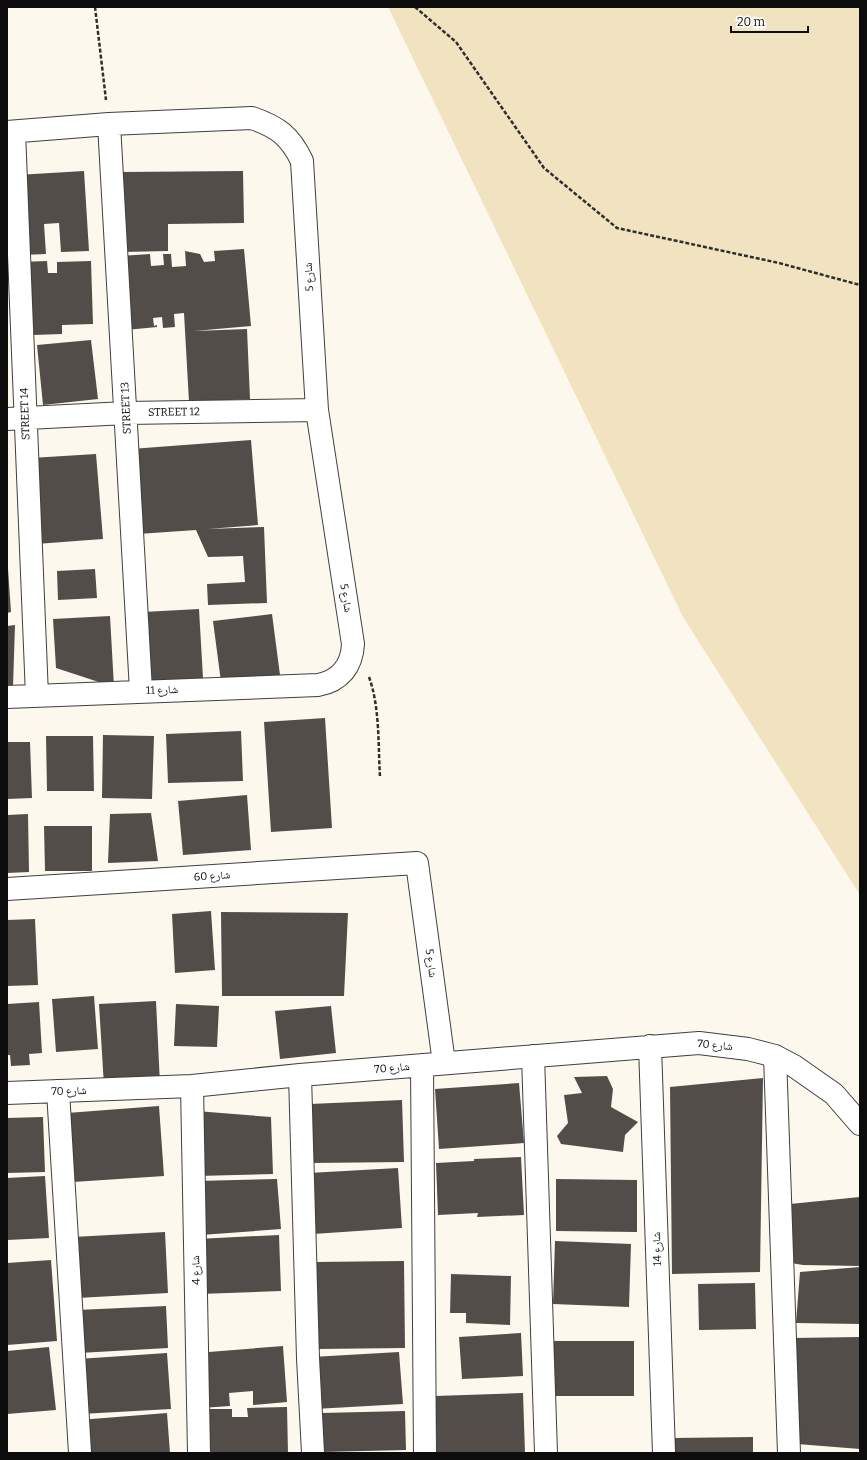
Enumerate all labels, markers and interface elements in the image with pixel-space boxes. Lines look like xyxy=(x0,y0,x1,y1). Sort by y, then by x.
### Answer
scale bar xyxy=(731,8,808,34)
text: 20 m xyxy=(737,15,766,29)
street label: شارع 5 xyxy=(302,262,316,292)
street label: STREET 13 xyxy=(118,382,134,434)
street label: STREET 14 xyxy=(18,387,32,440)
street label: STREET 12 xyxy=(148,405,200,419)
street label: شارع 5 xyxy=(337,583,355,613)
street label: شارع 11 xyxy=(146,683,178,697)
street label: شارع 60 xyxy=(193,868,231,884)
street label: شارع 5 xyxy=(423,948,439,978)
street label: شارع 70 xyxy=(697,1037,733,1053)
street label: شارع 70 xyxy=(374,1060,410,1076)
street label: شارع 70 xyxy=(51,1084,87,1098)
street label: شارع 14 xyxy=(650,1232,664,1266)
street label: شارع 4 xyxy=(189,1255,203,1285)

